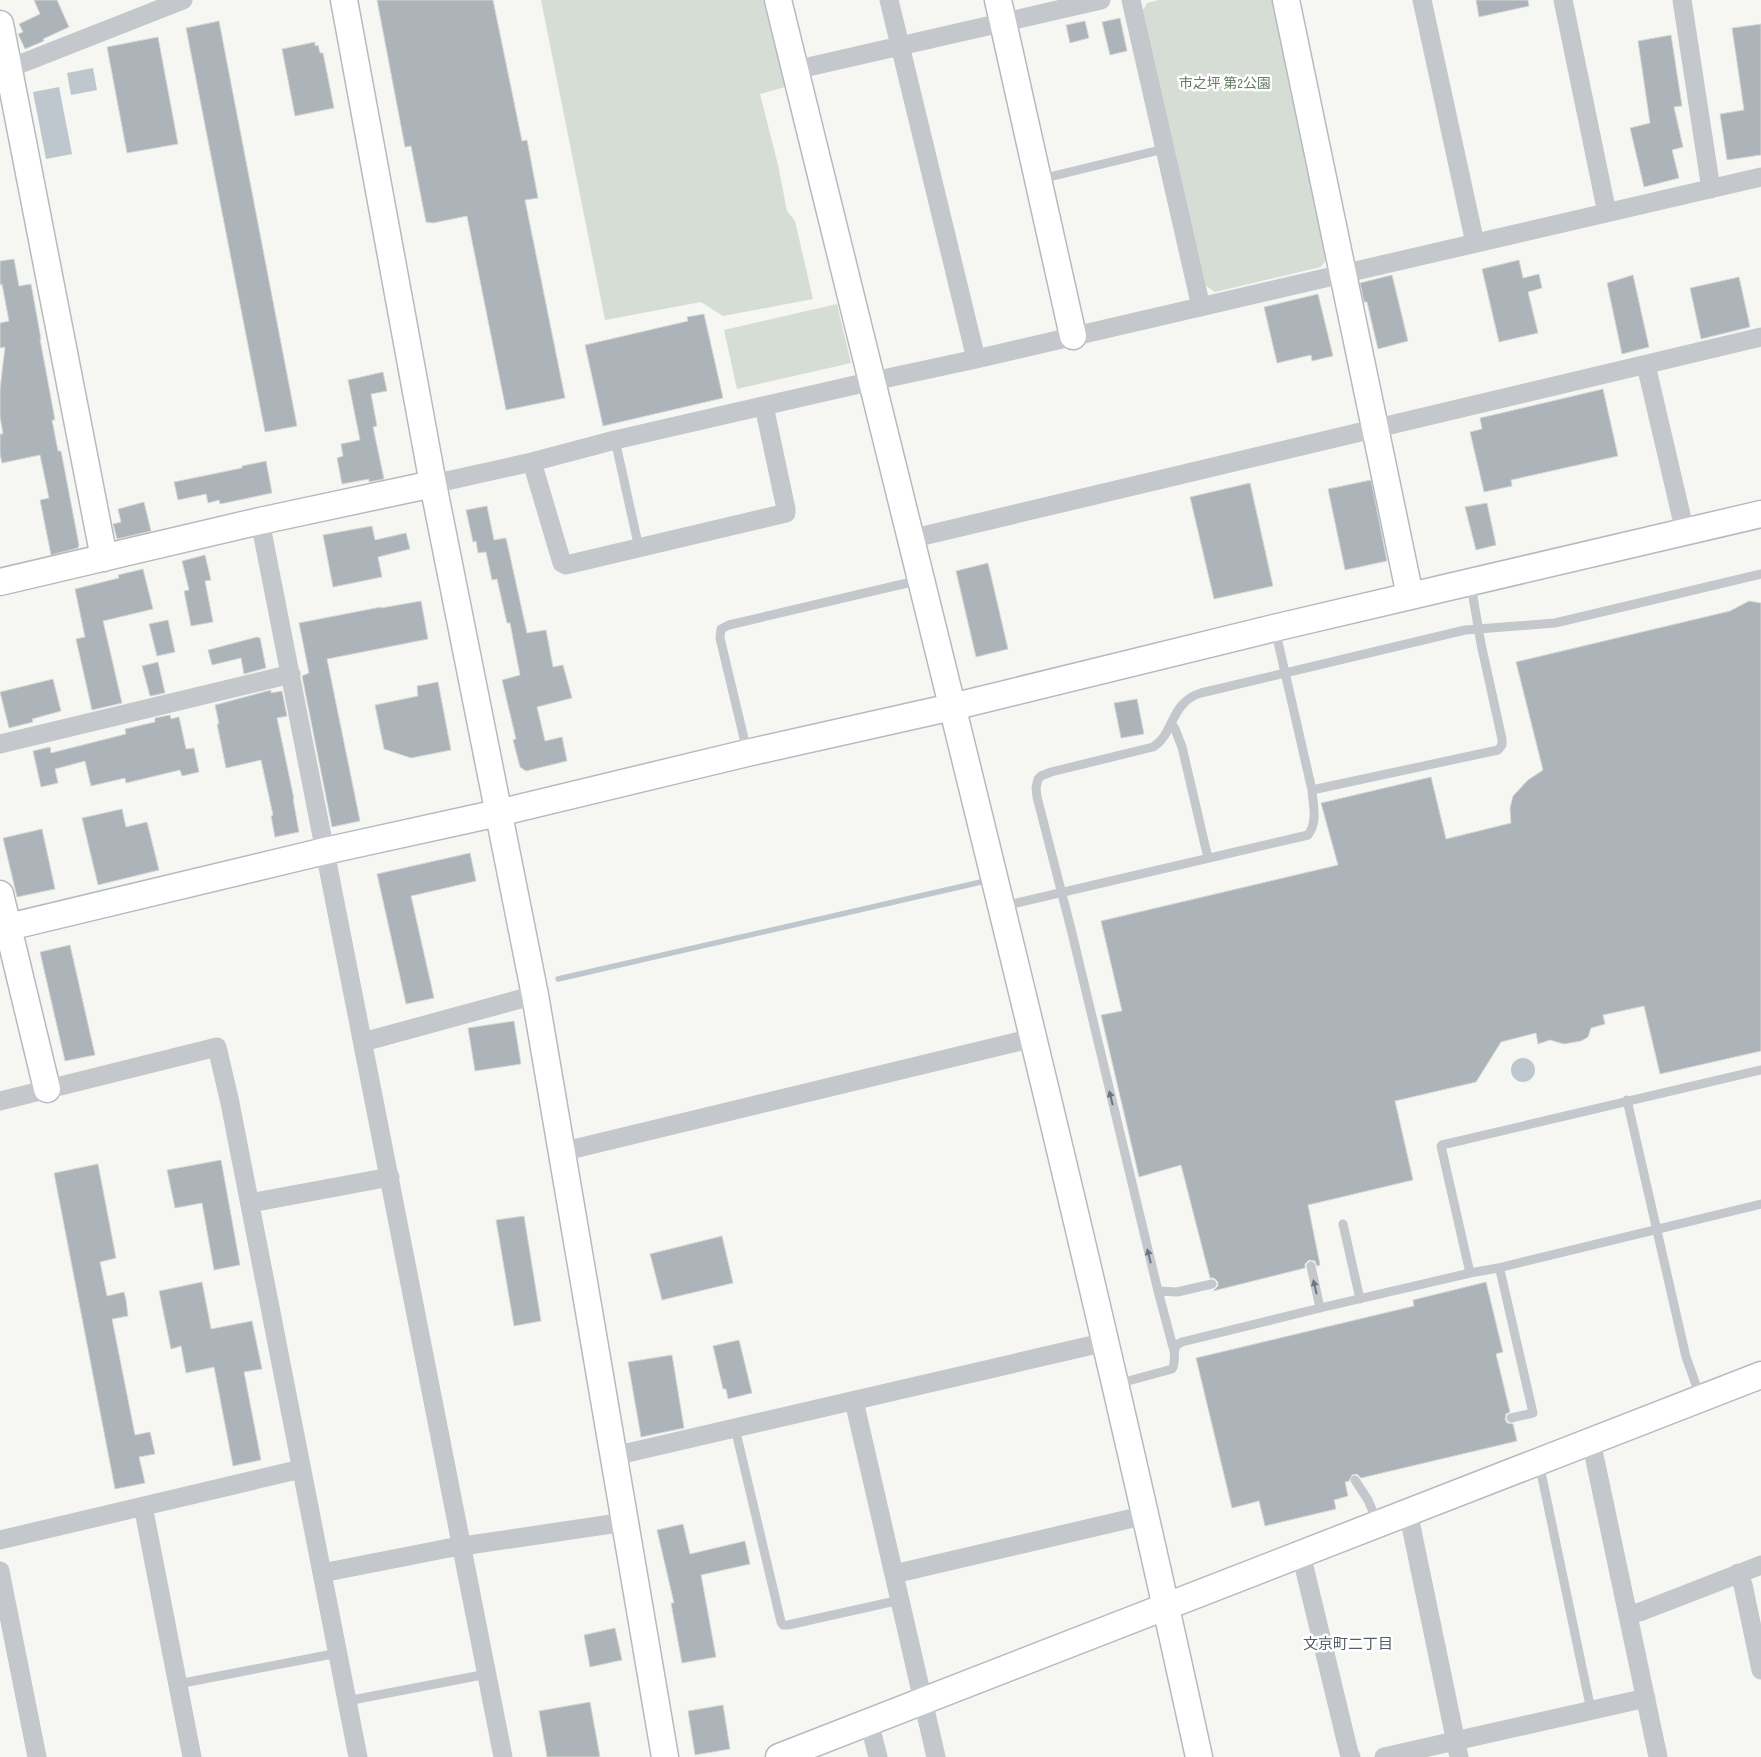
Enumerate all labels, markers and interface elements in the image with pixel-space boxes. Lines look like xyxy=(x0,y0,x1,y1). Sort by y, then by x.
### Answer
park label: 市之坪 第2公園 xyxy=(1179,75,1271,92)
one-way arrow xyxy=(1107,1090,1115,1105)
one-way arrow xyxy=(1145,1248,1153,1263)
one-way arrow xyxy=(1311,1279,1319,1295)
district label: 文京町二丁目 xyxy=(1303,1635,1393,1654)

